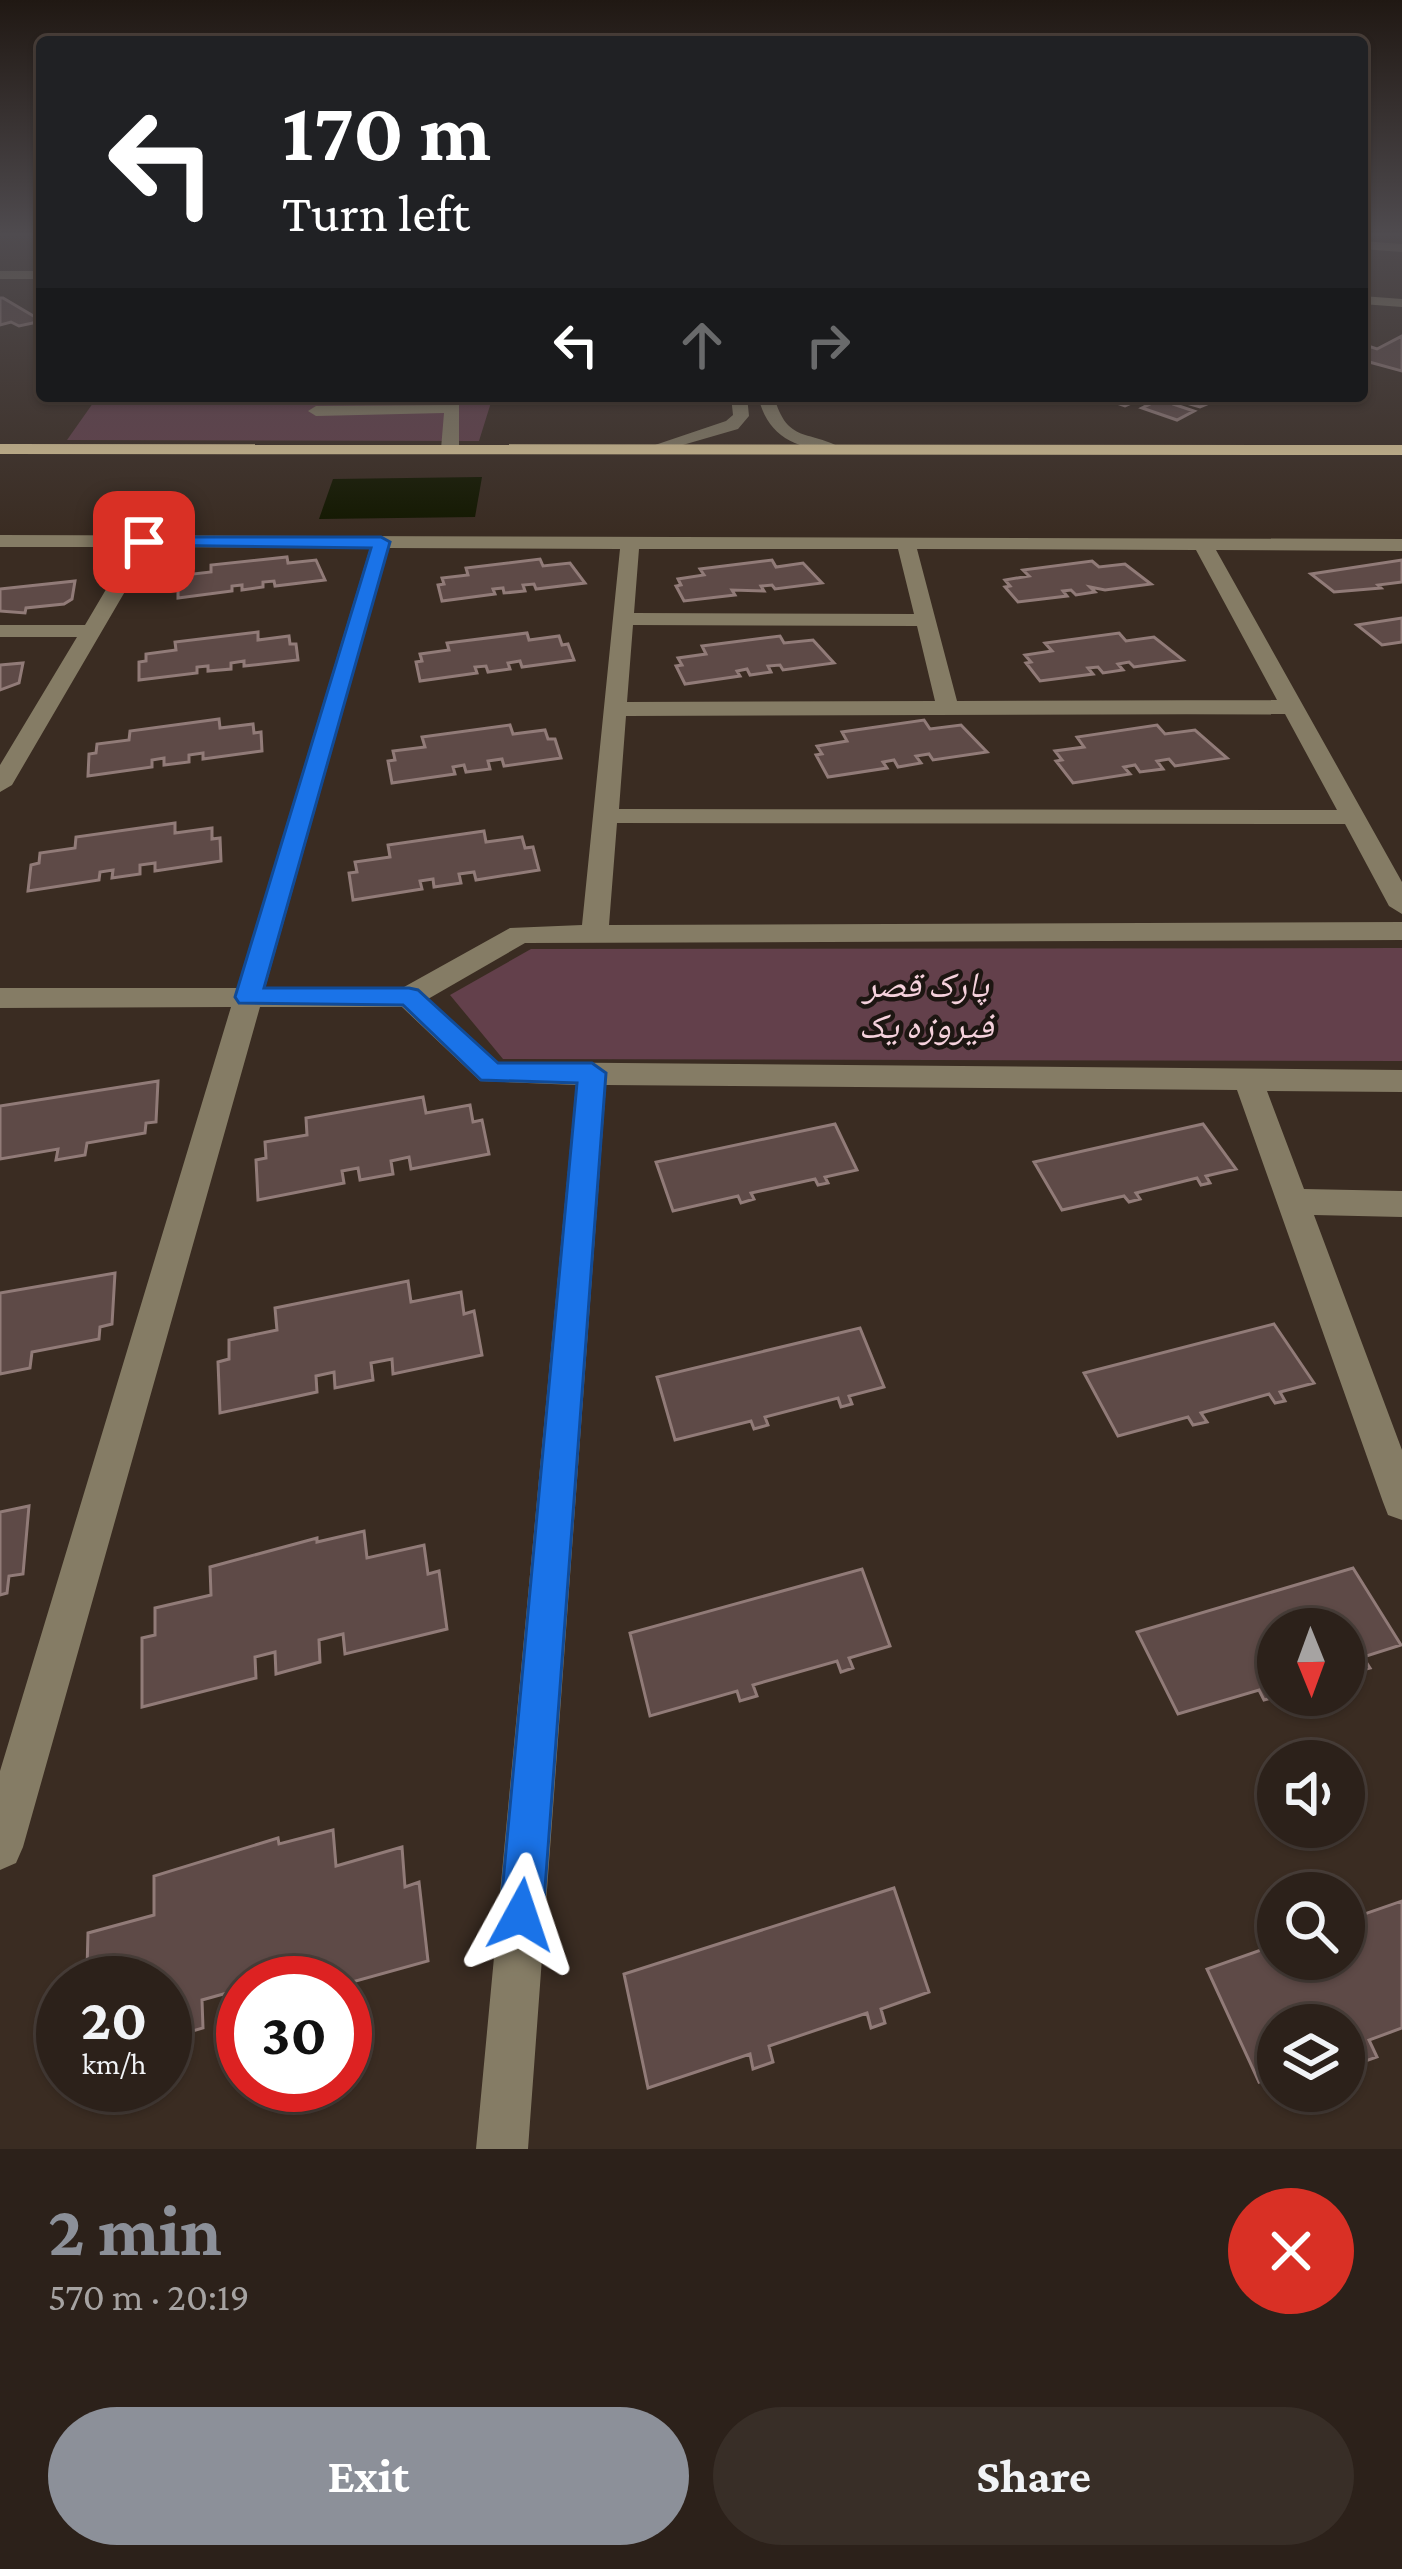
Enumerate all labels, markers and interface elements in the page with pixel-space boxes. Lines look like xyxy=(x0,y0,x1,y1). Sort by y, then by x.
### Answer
icon: left xyxy=(84,84,240,240)
text: 170 m xyxy=(282,85,491,178)
text: Turn left xyxy=(282,183,470,243)
icon: left xyxy=(543,312,609,378)
icon: ahead xyxy=(669,312,735,378)
icon: right xyxy=(795,312,861,378)
pin xyxy=(93,491,195,593)
icon: arrive xyxy=(111,509,177,575)
park label: پارک قصر فیروزه یک xyxy=(858,965,996,1046)
north arrow xyxy=(1257,1608,1365,1716)
map controls xyxy=(1257,1608,1365,2112)
button: sound xyxy=(1257,1740,1365,1848)
position arrow xyxy=(458,1852,584,1978)
button: search xyxy=(1257,1872,1365,1980)
speed limit sign: 30 xyxy=(216,1956,372,2112)
text: 20 xyxy=(80,1985,148,2052)
button: layers xyxy=(1257,2004,1365,2112)
text: km/h xyxy=(82,2047,146,2080)
button: close xyxy=(1228,2188,1354,2314)
text: 2 min xyxy=(48,2190,222,2270)
text: 570 m · 20:19 xyxy=(48,2275,250,2318)
button: Exit xyxy=(48,2407,689,2545)
button: Share xyxy=(713,2407,1354,2545)

